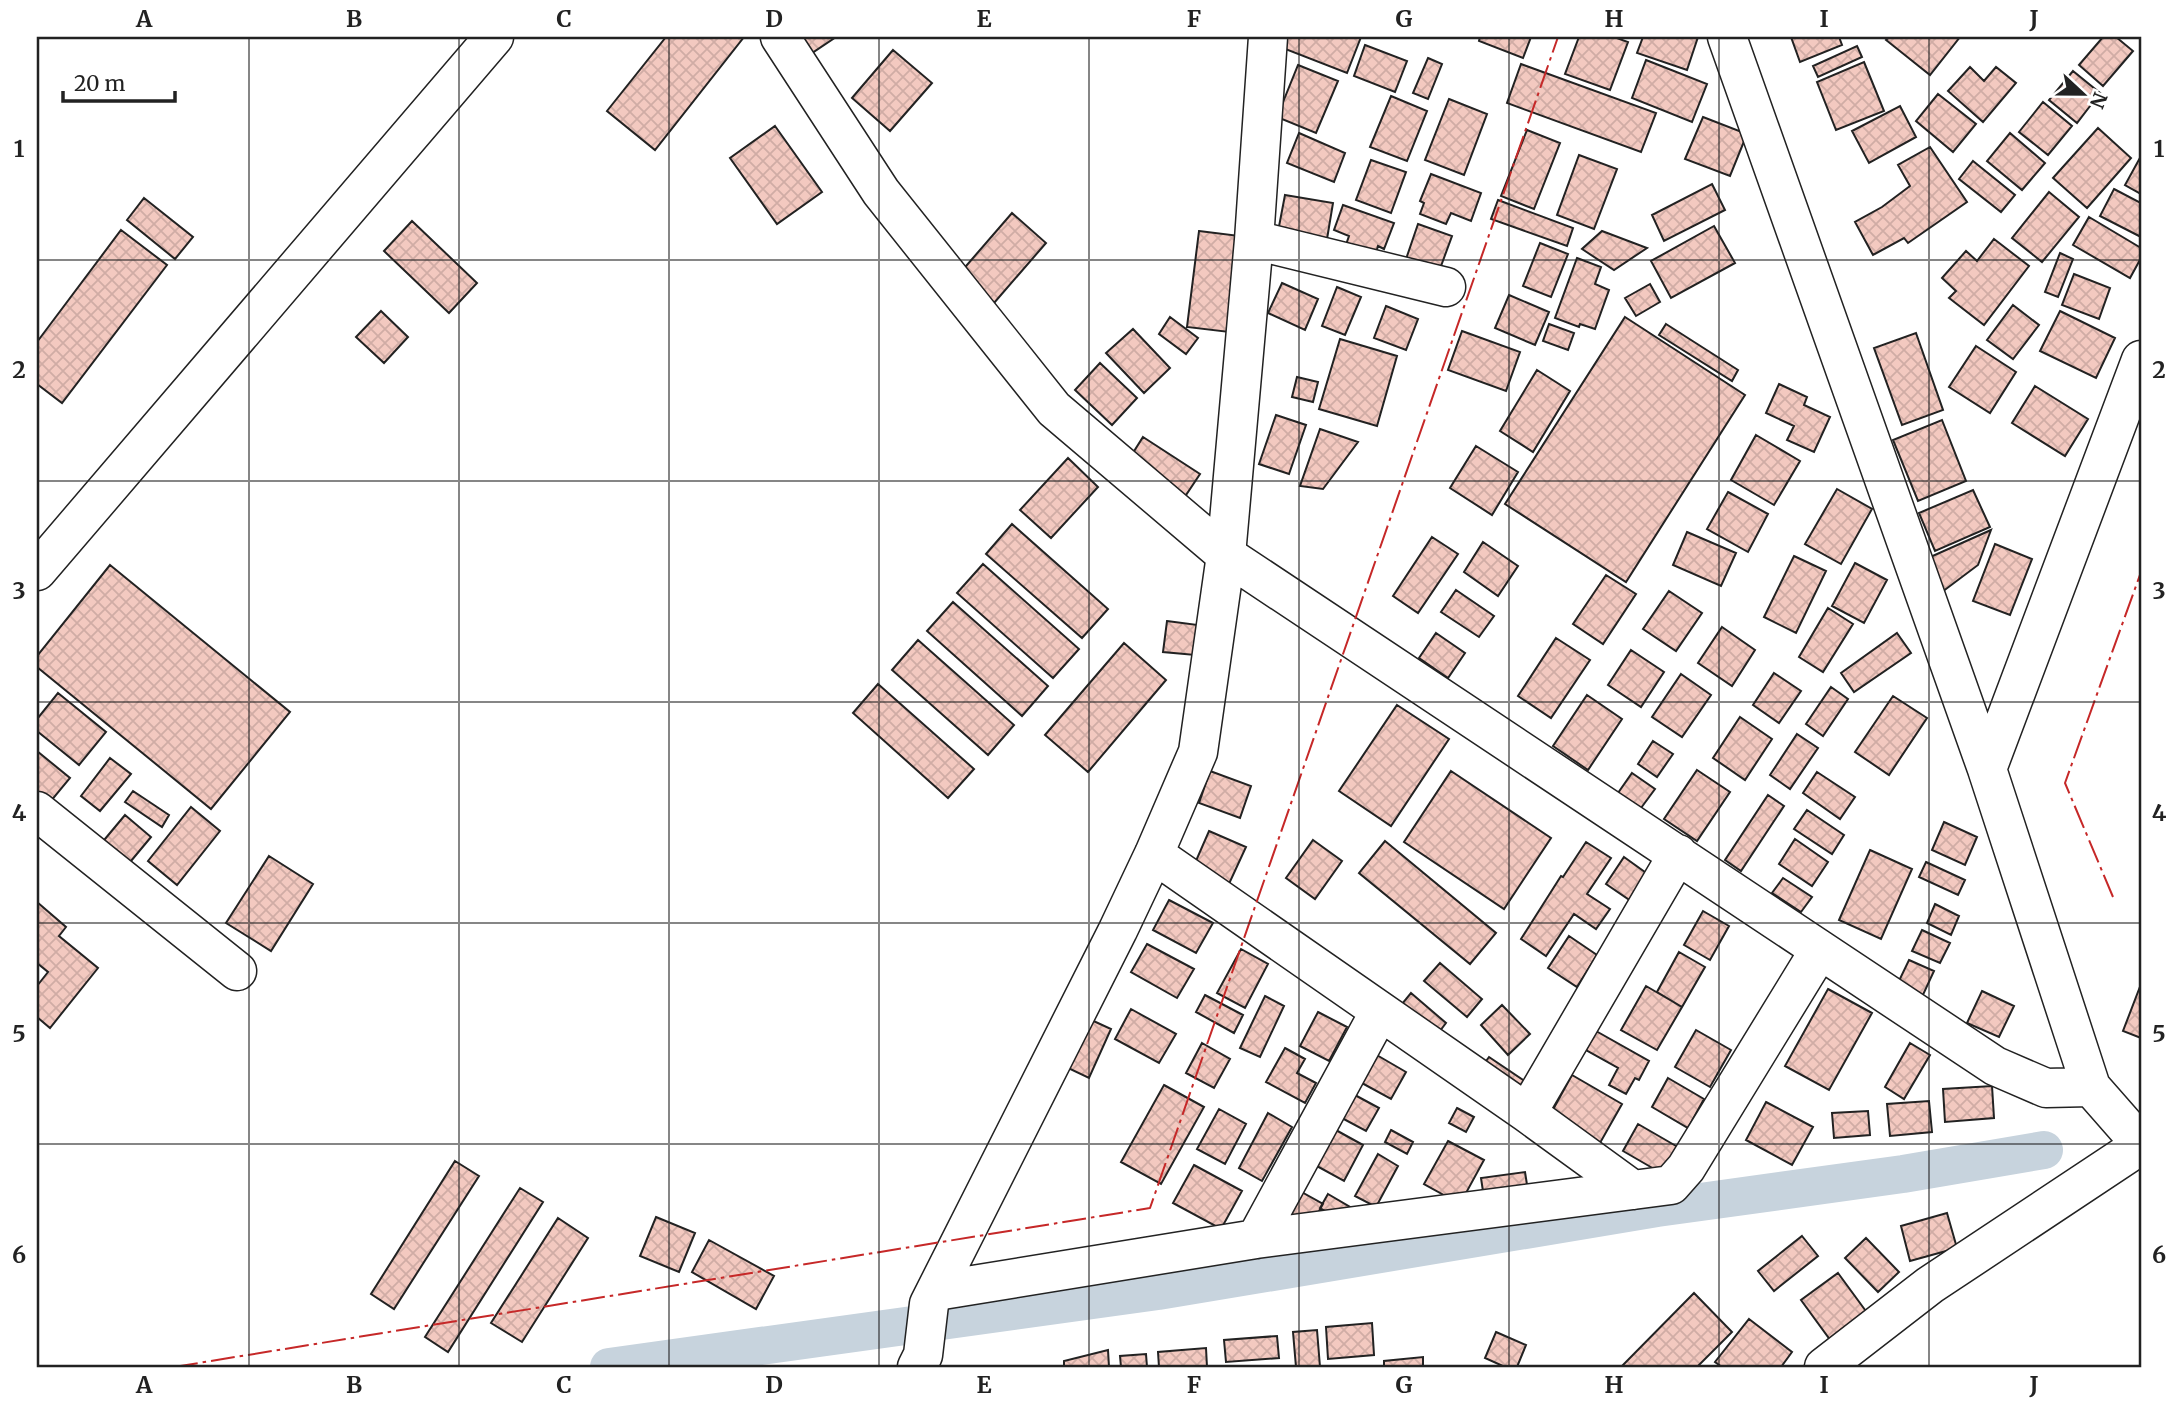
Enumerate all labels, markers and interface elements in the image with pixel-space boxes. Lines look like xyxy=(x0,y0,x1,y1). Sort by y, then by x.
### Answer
text: A xyxy=(135,4,153,33)
text: B xyxy=(346,4,362,33)
text: C xyxy=(556,4,572,33)
text: D xyxy=(765,4,783,33)
text: E xyxy=(976,4,992,33)
text: F xyxy=(1187,4,1201,33)
text: G xyxy=(1396,4,1413,33)
text: H xyxy=(1605,4,1624,33)
text: I xyxy=(1819,4,1829,33)
text: J xyxy=(2028,4,2039,33)
scale bar xyxy=(63,60,175,104)
north arrow xyxy=(2048,60,2118,130)
text: 20 m xyxy=(74,70,126,97)
text: N xyxy=(2085,89,2113,112)
text: 1 xyxy=(14,134,25,163)
text: 1 xyxy=(2154,134,2165,163)
text: 2 xyxy=(12,355,26,384)
text: 2 xyxy=(2152,355,2166,384)
text: 3 xyxy=(12,576,26,605)
text: 3 xyxy=(2152,576,2166,605)
text: 4 xyxy=(12,798,27,827)
text: 4 xyxy=(2152,798,2167,827)
text: 5 xyxy=(12,1019,26,1048)
text: 5 xyxy=(2152,1019,2166,1048)
text: 6 xyxy=(12,1240,26,1269)
text: 6 xyxy=(2152,1240,2166,1269)
text: A xyxy=(135,1370,153,1399)
text: B xyxy=(346,1370,362,1399)
text: C xyxy=(556,1370,572,1399)
text: D xyxy=(765,1370,783,1399)
text: E xyxy=(976,1370,992,1399)
text: F xyxy=(1187,1370,1201,1399)
text: G xyxy=(1396,1370,1413,1399)
text: H xyxy=(1605,1370,1624,1399)
text: I xyxy=(1819,1370,1829,1399)
text: J xyxy=(2028,1370,2039,1399)

